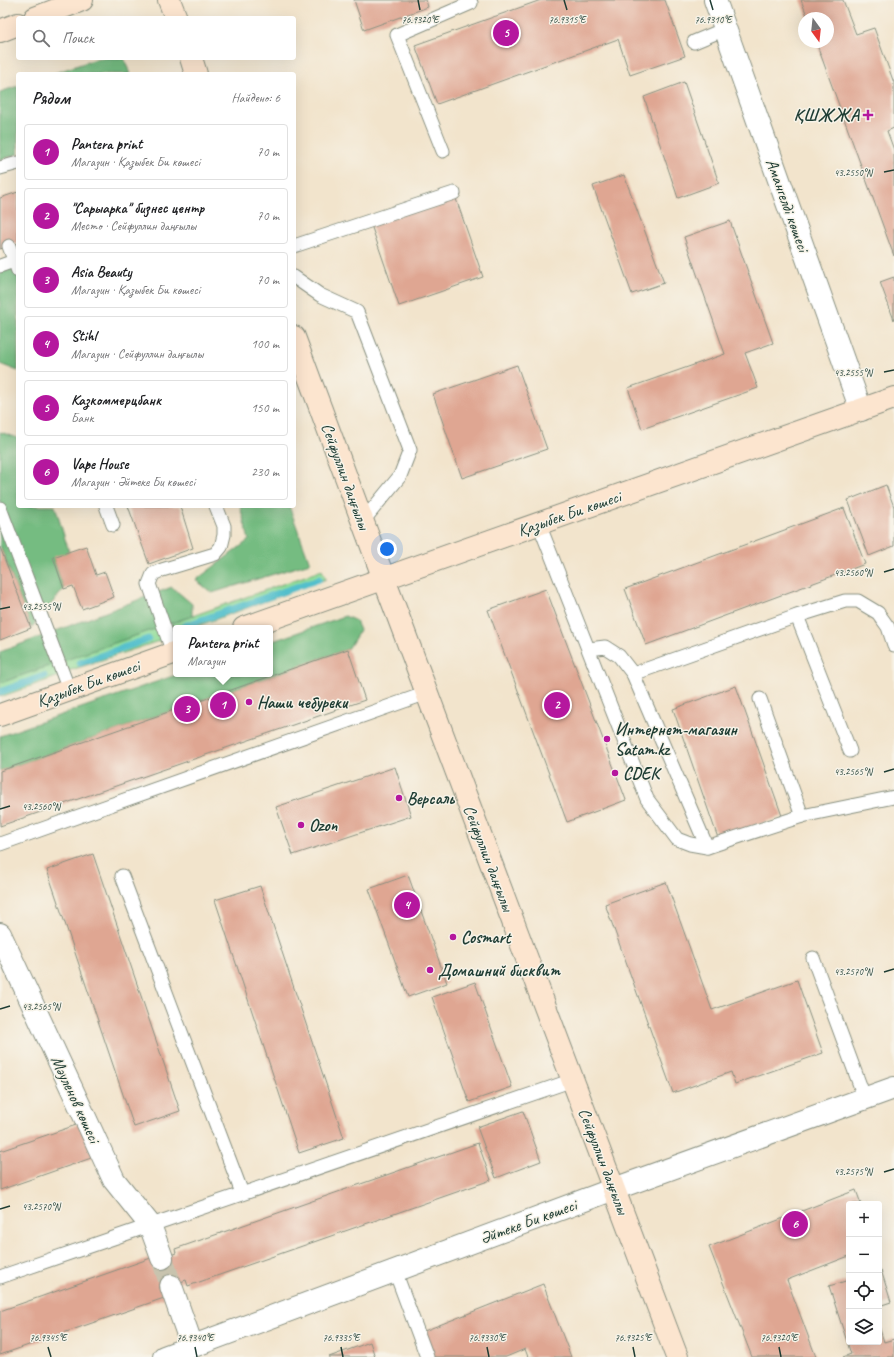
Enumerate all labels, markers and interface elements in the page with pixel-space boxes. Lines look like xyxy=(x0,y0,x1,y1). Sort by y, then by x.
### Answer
north arrow xyxy=(798,12,834,48)
text: 76.9320°E xyxy=(401,13,440,26)
text: 76.9315°E xyxy=(548,13,587,26)
text: 76.9310°E xyxy=(694,13,733,26)
search box xyxy=(16,16,296,60)
pin: 5 xyxy=(493,18,519,48)
icon: search xyxy=(30,27,52,49)
text: Поиск xyxy=(62,29,94,48)
text: Рядом xyxy=(32,88,70,109)
text: Найдено: 6 xyxy=(232,90,280,106)
place label: ҚШЖЖА xyxy=(794,105,860,126)
marker: ҚШЖЖА xyxy=(862,109,874,121)
text: Pantera print xyxy=(71,135,142,154)
text: 1 xyxy=(43,144,49,160)
text: 70 m xyxy=(257,144,279,160)
text: Магазин · Қазыбек Би көшесі xyxy=(71,154,200,170)
street label: Амангелді көшесі xyxy=(761,156,815,256)
text: 43.2550°N xyxy=(834,166,874,179)
text: "Сарыарка" бизнес центр xyxy=(71,199,204,218)
text: 2 xyxy=(43,208,49,224)
text: 70 m xyxy=(257,208,279,224)
text: Место · Сейфуллин даңғылы xyxy=(71,218,196,234)
text: Asia Beauty xyxy=(71,263,132,282)
text: 3 xyxy=(43,272,49,288)
text: 70 m xyxy=(257,272,279,288)
text: Магазин · Қазыбек Би көшесі xyxy=(71,282,200,298)
text: Stihl xyxy=(71,327,96,346)
text: 4 xyxy=(43,336,49,352)
text: 100 m xyxy=(251,336,279,352)
text: Магазин · Сейфуллин даңғылы xyxy=(71,346,203,362)
text: 43.2555°N xyxy=(834,366,874,379)
text: Казкоммерцбанк xyxy=(71,391,161,410)
text: 5 xyxy=(43,400,49,416)
text: 150 m xyxy=(251,400,279,416)
text: Банк xyxy=(71,410,93,426)
street label: Сейфуллин даңғылы xyxy=(317,420,375,534)
text: Vape House xyxy=(71,455,128,474)
text: 6 xyxy=(43,464,49,480)
text: 230 m xyxy=(251,464,279,480)
text: Магазин · Әйтеке Би көшесі xyxy=(71,474,195,490)
street label: Қазыбек Би көшесі xyxy=(515,485,626,542)
your location xyxy=(377,539,397,559)
text: 43.2560°N xyxy=(834,566,874,579)
text: 43.2555°N xyxy=(22,600,62,613)
popup xyxy=(173,625,273,677)
text: Pantera print xyxy=(187,634,259,653)
text: Магазин xyxy=(187,653,225,669)
street label: Қазыбек Би көшесі xyxy=(34,655,145,713)
pin: 1 xyxy=(210,690,236,720)
pin: 2 xyxy=(544,690,570,720)
place label: Наши чебуреки xyxy=(257,692,349,713)
pin: 3 xyxy=(174,694,200,724)
marker: Наши чебуреки xyxy=(244,697,254,707)
place label: Интернет-магазин Satam.kz xyxy=(615,719,739,760)
marker: Интернет-магазин Satam.kz xyxy=(602,734,612,744)
place label: CDEK xyxy=(623,763,662,784)
text: 43.2565°N xyxy=(834,765,874,778)
marker: CDEK xyxy=(610,768,620,778)
place label: Версаль xyxy=(407,788,455,809)
marker: Версаль xyxy=(394,793,404,803)
text: 43.2560°N xyxy=(22,800,62,813)
street label: Сейфуллин даңғылы xyxy=(459,802,519,916)
place label: Ozon xyxy=(309,815,339,836)
marker: Ozon xyxy=(296,820,306,830)
pin: 4 xyxy=(394,890,420,920)
place label: Cosmart xyxy=(461,927,513,948)
marker: Cosmart xyxy=(448,932,458,942)
place label: Домашний бисквит xyxy=(438,960,561,981)
marker: Домашний бисквит xyxy=(425,965,435,975)
text: 43.2570°N xyxy=(834,965,874,978)
text: 43.2565°N xyxy=(22,1000,62,1013)
street label: Мәуленов көшесі xyxy=(46,1052,106,1148)
street label: Сейфуллин даңғылы xyxy=(574,1105,634,1219)
text: 43.2575°N xyxy=(834,1165,874,1178)
street label: Әйтеке Би көшесі xyxy=(477,1194,581,1249)
text: 43.2570°N xyxy=(22,1200,62,1213)
map controls xyxy=(846,1201,882,1345)
button: + xyxy=(846,1201,882,1237)
pin: 6 xyxy=(782,1209,808,1239)
button: − xyxy=(846,1237,882,1273)
button: locate xyxy=(846,1273,882,1309)
button: layers xyxy=(846,1309,882,1345)
text: 76.9345°E xyxy=(29,1331,68,1344)
text: 76.9340°E xyxy=(176,1331,215,1344)
text: 76.9335°E xyxy=(322,1331,361,1344)
text: 76.9330°E xyxy=(468,1331,507,1344)
text: 76.9325°E xyxy=(614,1331,653,1344)
text: 76.9320°E xyxy=(760,1331,799,1344)

